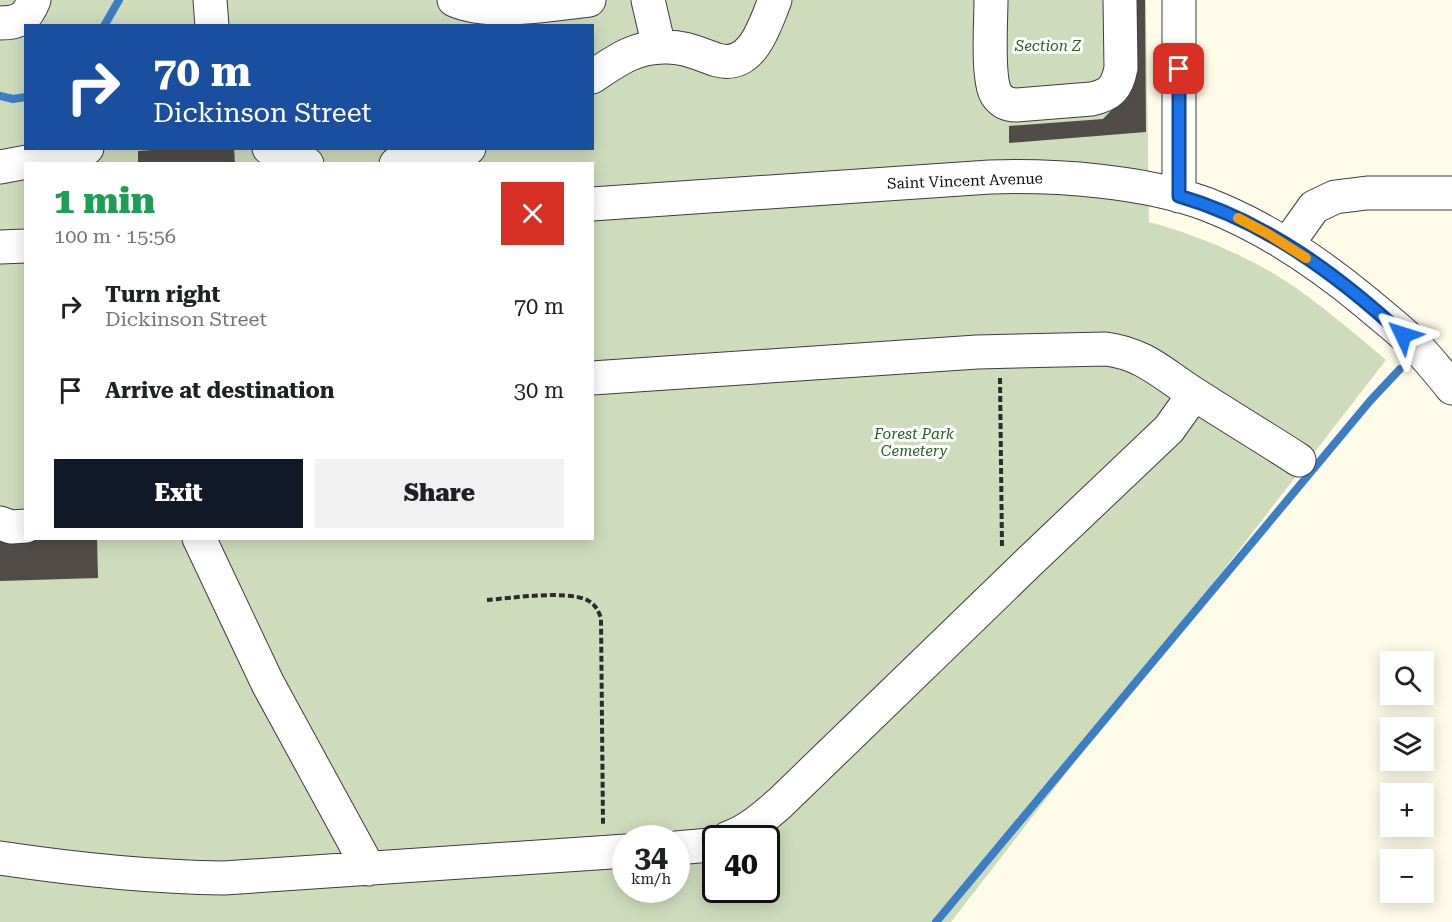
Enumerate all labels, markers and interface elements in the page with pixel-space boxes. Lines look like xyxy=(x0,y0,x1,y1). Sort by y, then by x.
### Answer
park label: Section Z xyxy=(1014,37,1082,55)
pin xyxy=(1153,43,1204,94)
text: 70 m xyxy=(153,47,251,96)
icon: right xyxy=(54,48,132,126)
icon: arrive xyxy=(1162,52,1195,85)
text: Dickinson Street xyxy=(153,97,372,129)
street label: Saint Vincent Avenue xyxy=(887,169,1043,193)
text: 1 min xyxy=(54,180,155,222)
button: close xyxy=(501,182,564,245)
text: 100 m · 15:56 xyxy=(54,224,176,248)
text: Turn right xyxy=(105,282,220,307)
icon: right xyxy=(54,290,87,323)
text: 70 m xyxy=(514,294,564,319)
position arrow xyxy=(1371,303,1435,367)
text: Dickinson Street xyxy=(105,307,267,331)
icon: arrive xyxy=(54,374,87,407)
text: Arrive at destination xyxy=(105,378,334,403)
text: 30 m xyxy=(514,378,564,403)
park label: Forest Park Cemetery xyxy=(873,425,955,460)
button: Exit xyxy=(54,459,303,528)
button: Share xyxy=(315,459,564,528)
map controls xyxy=(1380,651,1434,903)
button: search xyxy=(1380,651,1434,705)
button: layers xyxy=(1380,717,1434,771)
button: + xyxy=(1380,783,1434,837)
speed limit sign: 40 xyxy=(702,825,780,903)
text: 34 xyxy=(634,839,668,874)
button: − xyxy=(1380,849,1434,903)
text: km/h xyxy=(631,870,671,888)

